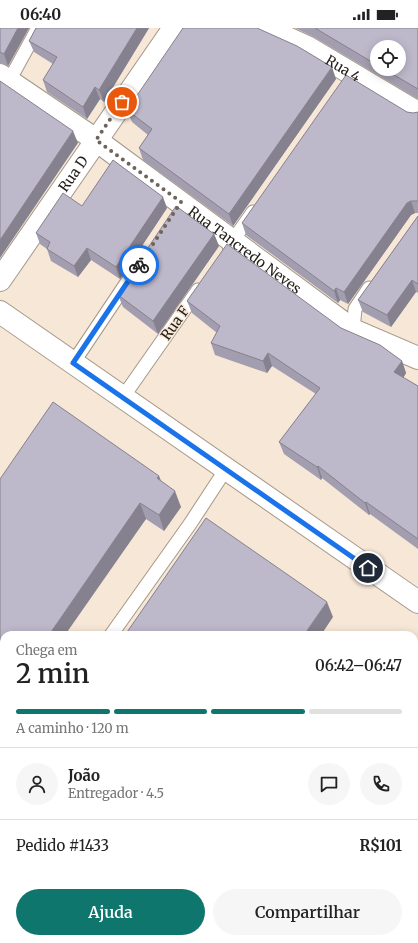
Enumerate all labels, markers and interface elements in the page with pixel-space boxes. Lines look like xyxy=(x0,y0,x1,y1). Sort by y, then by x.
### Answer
text: 06:40 xyxy=(20,5,61,24)
map controls xyxy=(370,40,406,76)
button: locate xyxy=(370,40,406,76)
street label: Rua 4 xyxy=(322,51,364,86)
pin xyxy=(105,85,139,119)
icon: bag xyxy=(111,91,133,113)
street label: Rua D xyxy=(55,152,92,195)
street label: Rua Tancredo Neves xyxy=(185,202,305,298)
courier xyxy=(119,245,159,285)
icon: bike xyxy=(128,254,150,276)
street label: Rua F xyxy=(157,302,193,344)
pin xyxy=(351,551,385,585)
icon: home xyxy=(357,557,379,579)
text: Chega em xyxy=(16,642,77,659)
text: 06:42–06:47 xyxy=(315,656,402,675)
text: 2 min xyxy=(16,657,89,690)
text: A caminho · 120 m xyxy=(16,720,129,737)
button: person xyxy=(16,763,58,805)
button: chat xyxy=(308,763,350,805)
button: phone xyxy=(360,763,402,805)
text: João xyxy=(68,766,100,785)
text: Entregador · 4.5 xyxy=(68,785,164,802)
text: Pedido #1433 xyxy=(16,836,109,855)
text: R$101 xyxy=(359,836,402,855)
button: Ajuda xyxy=(16,889,205,935)
button: Compartilhar xyxy=(213,889,402,935)

